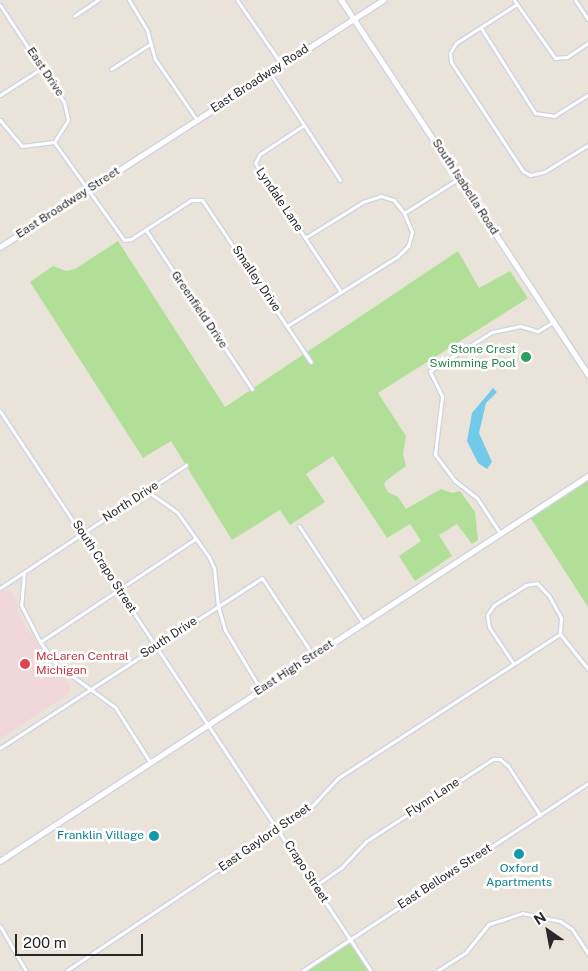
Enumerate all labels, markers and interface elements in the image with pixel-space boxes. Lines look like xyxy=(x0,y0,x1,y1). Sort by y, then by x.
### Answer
street label: East Broadway Road xyxy=(208,42,312,116)
street label: East Drive xyxy=(23,45,67,99)
street label: South Isabella Road xyxy=(429,136,501,238)
street label: East Broadway Street xyxy=(13,164,123,242)
street label: Lyndale Lane xyxy=(252,165,306,235)
street label: Smalley Drive xyxy=(229,243,283,315)
street label: Greenfield Drive xyxy=(168,269,230,351)
place label: Stone Crest Swimming Pool xyxy=(430,343,516,371)
marker: Stone Crest Swimming Pool xyxy=(520,351,532,363)
street label: North Drive xyxy=(100,479,162,525)
street label: South Crapo Street xyxy=(69,518,139,616)
street label: South Drive xyxy=(138,614,200,662)
street label: East High Street xyxy=(252,637,336,699)
place label: McLaren Central Michigan xyxy=(36,650,129,678)
marker: McLaren Central Michigan xyxy=(18,657,32,671)
street label: Flynn Lane xyxy=(404,775,462,821)
street label: East Gaylord Street xyxy=(216,801,314,875)
place label: Franklin Village xyxy=(57,829,144,843)
marker: Franklin Village xyxy=(148,830,160,842)
street label: Crapo Street xyxy=(281,838,331,906)
street label: East Bellows Street xyxy=(395,841,495,913)
marker: Oxford Apartments xyxy=(513,848,525,860)
place label: Oxford Apartments xyxy=(486,862,552,890)
north arrow xyxy=(523,906,573,956)
text: N xyxy=(531,909,549,928)
scale bar xyxy=(18,924,145,956)
text: 200 m xyxy=(23,934,67,951)

